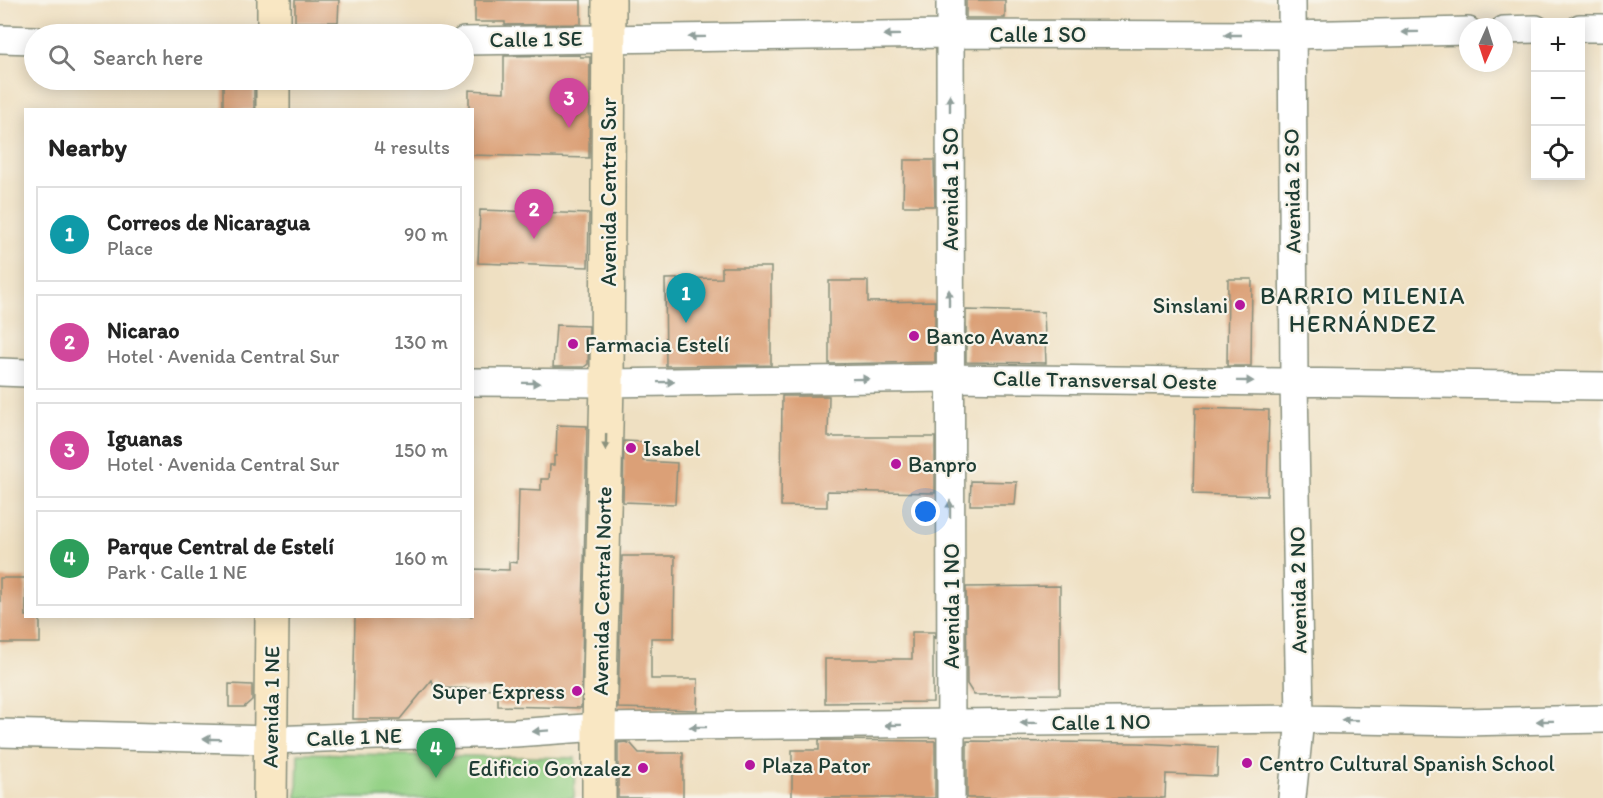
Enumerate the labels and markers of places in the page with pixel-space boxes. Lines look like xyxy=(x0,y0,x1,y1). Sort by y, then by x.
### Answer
pin: 3 xyxy=(550,78,588,128)
pin: 2 xyxy=(514,190,554,239)
pin: 1 xyxy=(666,274,706,323)
place label: Sinslani xyxy=(1153,292,1228,319)
marker: Sinslani xyxy=(1233,298,1247,312)
place label: Banco Avanz xyxy=(926,323,1048,350)
marker: Banco Avanz xyxy=(907,329,921,343)
place label: Farmacia Estelí xyxy=(585,331,729,358)
marker: Farmacia Estelí xyxy=(566,337,580,351)
place label: Isabel xyxy=(643,435,701,462)
marker: Isabel xyxy=(624,441,638,455)
place label: Banpro xyxy=(908,451,977,478)
marker: Banpro xyxy=(889,457,903,471)
place label: Super Express xyxy=(432,678,565,705)
marker: Super Express xyxy=(570,684,584,698)
pin: 4 xyxy=(416,728,456,778)
place label: Centro Cultural Spanish School xyxy=(1259,750,1555,777)
place label: Plaza Pator xyxy=(762,752,871,779)
place label: Edificio Gonzalez xyxy=(468,755,631,782)
marker: Centro Cultural Spanish School xyxy=(1240,756,1254,770)
marker: Plaza Pator xyxy=(743,758,757,772)
marker: Edificio Gonzalez xyxy=(636,761,650,775)

